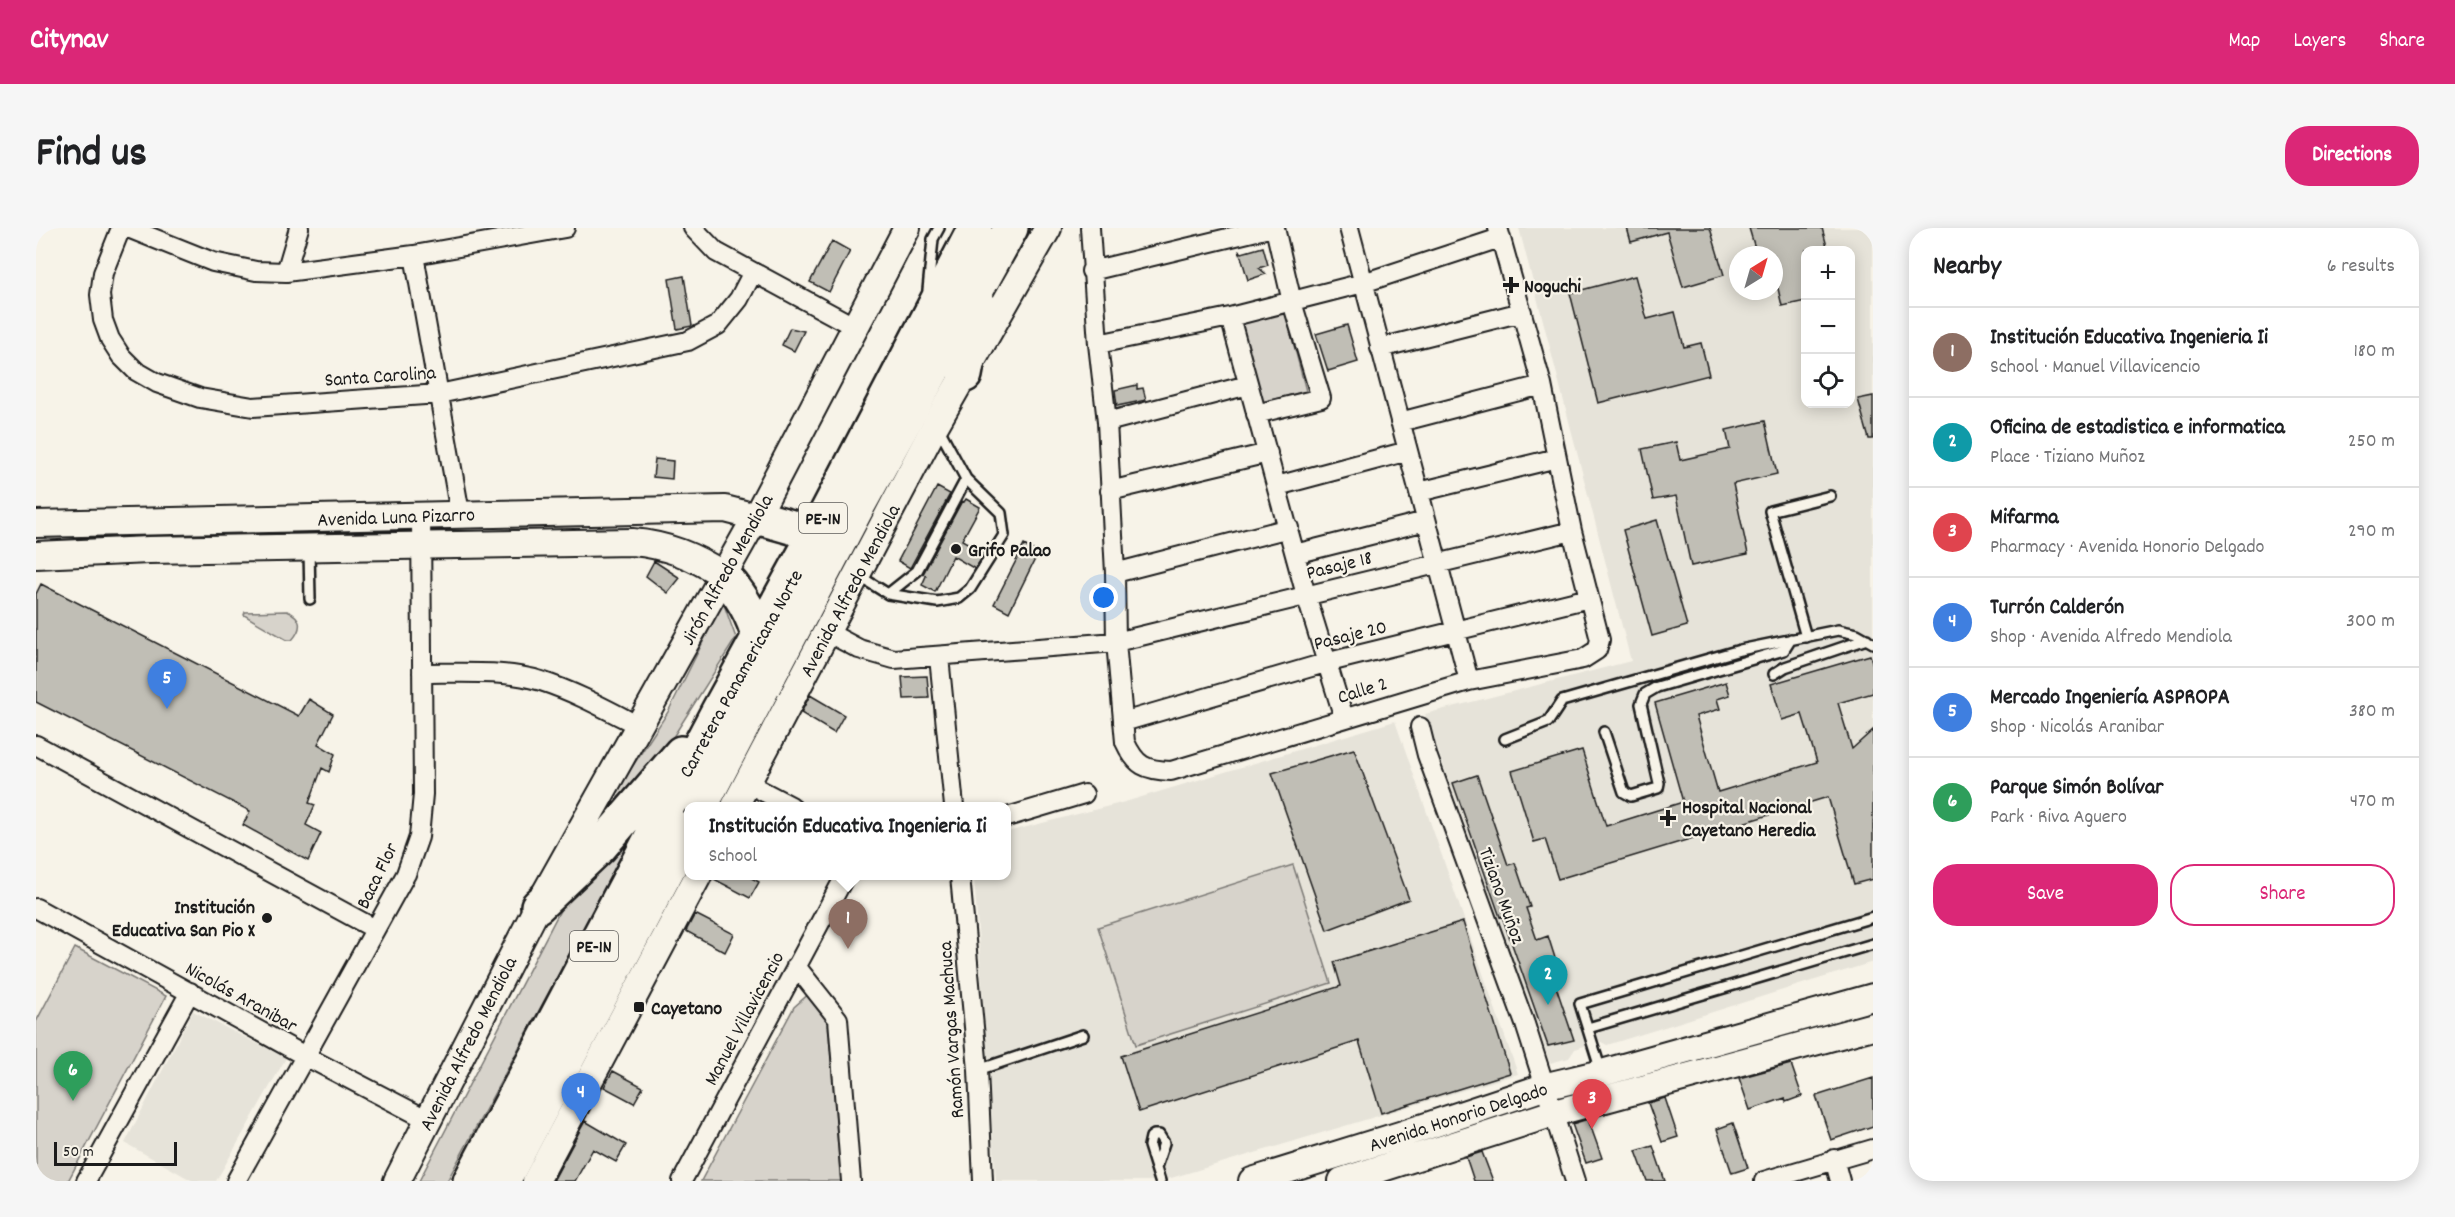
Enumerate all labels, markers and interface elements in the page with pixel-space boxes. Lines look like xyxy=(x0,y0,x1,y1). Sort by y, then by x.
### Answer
text: Citynav xyxy=(30,22,108,62)
text: Map xyxy=(2229,27,2260,57)
text: Layers xyxy=(2293,27,2346,57)
text: Share xyxy=(2379,27,2425,57)
text: Find us xyxy=(36,126,147,186)
button: Directions xyxy=(2285,126,2419,186)
north arrow xyxy=(1729,246,1783,300)
map controls xyxy=(1801,246,1855,408)
button: + xyxy=(1801,246,1855,300)
text: Nearby xyxy=(1933,249,2001,286)
text: 6 results xyxy=(2327,253,2395,281)
place label: Noguchi xyxy=(1524,274,1581,302)
marker: Noguchi xyxy=(1502,276,1520,294)
button: − xyxy=(1801,300,1855,354)
text: Institución Educativa Ingenieria Ii xyxy=(1990,323,2268,354)
text: 1 xyxy=(1950,338,1955,366)
text: 180 m xyxy=(2353,338,2395,366)
button: locate xyxy=(1801,354,1855,408)
text: School · Manuel Villavicencio xyxy=(1990,354,2200,382)
street label: Santa Carolina xyxy=(324,360,437,396)
text: Oficina de estadistica e informatica xyxy=(1990,413,2285,444)
text: 2 xyxy=(1948,428,1957,456)
text: 250 m xyxy=(2348,428,2395,456)
text: Place · Tiziano Muñoz xyxy=(1990,444,2145,472)
street label: Jirón Alfredo Mendiola xyxy=(675,489,782,651)
street label: Avenida Alfredo Mendiola xyxy=(794,500,909,683)
street label: Avenida Luna Pizarro xyxy=(317,502,476,536)
road number: PE-1N xyxy=(799,503,847,533)
text: Mifarma xyxy=(1990,503,2059,534)
text: 3 xyxy=(1948,518,1957,546)
text: 290 m xyxy=(2348,518,2395,546)
text: Pharmacy · Avenida Honorio Delgado xyxy=(1990,534,2264,562)
place label: Grifo Palao xyxy=(968,538,1051,566)
marker: Grifo Palao xyxy=(949,542,963,556)
street label: Pasaje 18 xyxy=(1304,545,1376,589)
street label: Carretera Panamericana Norte xyxy=(674,565,812,784)
your location xyxy=(1089,583,1118,612)
text: Turrón Calderón xyxy=(1990,593,2124,624)
text: 4 xyxy=(1948,608,1957,636)
text: 300 m xyxy=(2346,608,2395,636)
street label: Pasaje 20 xyxy=(1311,614,1390,660)
text: Shop · Avenida Alfredo Mendiola xyxy=(1990,624,2232,652)
pin: 5 xyxy=(148,660,186,709)
street label: Calle 2 xyxy=(1334,671,1391,713)
text: Mercado Ingeniería ASPROPA xyxy=(1990,683,2230,714)
text: 5 xyxy=(1948,698,1957,726)
text: 380 m xyxy=(2349,698,2395,726)
text: Shop · Nicolás Aranibar xyxy=(1990,714,2164,742)
text: Parque Simón Bolívar xyxy=(1990,773,2163,804)
text: 6 xyxy=(1948,788,1957,816)
text: 470 m xyxy=(2350,788,2395,816)
place label: Hospital Nacional Cayetano Heredia xyxy=(1682,795,1816,846)
popup xyxy=(684,802,1011,880)
text: Park · Riva Aguero xyxy=(1990,804,2127,832)
marker: Hospital Nacional Cayetano Heredia xyxy=(1659,809,1677,827)
text: Institución Educativa Ingenieria Ii xyxy=(708,812,987,843)
street label: Baca Flor xyxy=(351,838,407,914)
text: School xyxy=(708,843,757,871)
street label: Tiziano Muñoz xyxy=(1470,844,1531,949)
button: Save xyxy=(1933,864,2158,926)
button: Share xyxy=(2170,864,2395,926)
place label: Institución Educativa San Pio X xyxy=(112,895,255,946)
pin: 1 xyxy=(828,900,868,949)
marker: Institución Educativa San Pio X xyxy=(260,911,274,925)
road number: PE-1N xyxy=(570,931,618,961)
street label: Ramón Vargas Machuca xyxy=(933,940,973,1119)
street label: Manuel Villavicencio xyxy=(699,947,793,1091)
street label: Avenida Alfredo Mendiola xyxy=(414,952,526,1136)
street label: Nicolás Aranibar xyxy=(179,956,302,1041)
pin: 2 xyxy=(1528,956,1568,1005)
place label: Cayetano xyxy=(651,996,722,1024)
marker: Cayetano xyxy=(632,1000,646,1014)
pin: 6 xyxy=(54,1052,93,1101)
pin: 4 xyxy=(562,1074,600,1123)
street label: Avenida Honorio Delgado xyxy=(1366,1077,1552,1161)
pin: 3 xyxy=(1572,1080,1612,1129)
scale bar xyxy=(54,1139,177,1166)
text: 50 m xyxy=(63,1141,94,1164)

